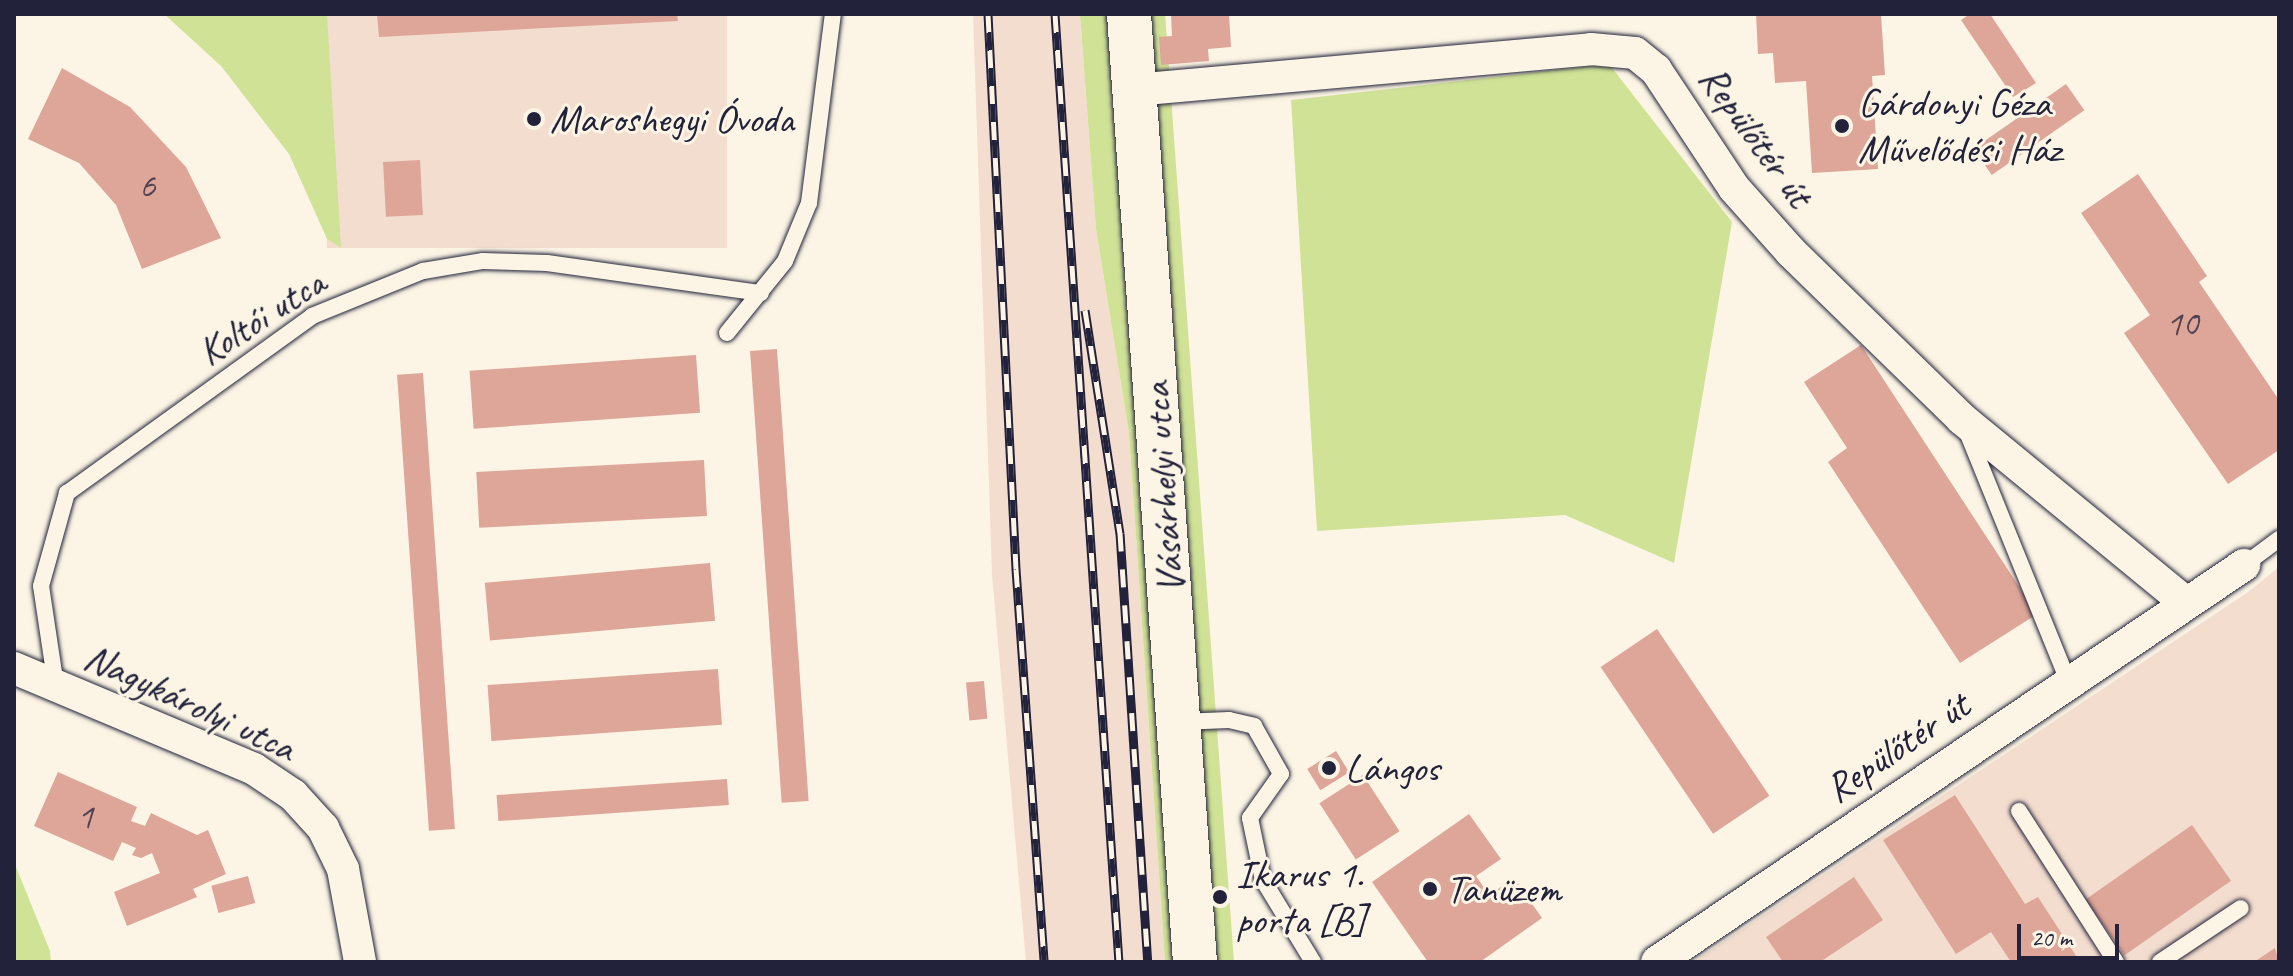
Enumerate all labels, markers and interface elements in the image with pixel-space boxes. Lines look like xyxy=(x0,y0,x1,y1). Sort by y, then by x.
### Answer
street label: Repülőtér út xyxy=(1689,56,1823,216)
place label: Gárdonyi Géza Művelődési Ház xyxy=(1858,79,2061,173)
place label: Maroshegyi Óvoda xyxy=(550,95,794,143)
marker: Maroshegyi Óvoda xyxy=(525,110,543,128)
marker: Gárdonyi Géza Művelődési Ház xyxy=(1833,117,1851,135)
house number: 6 xyxy=(139,164,155,208)
street label: Koltói utca xyxy=(189,258,333,376)
house number: 10 xyxy=(2166,302,2198,346)
street label: Vásárhelyi utca xyxy=(1132,382,1194,594)
street label: Nagykárolyi utca xyxy=(78,633,302,771)
street label: Repülőtér út xyxy=(1816,681,1978,813)
place label: Lángos xyxy=(1345,744,1439,792)
marker: Lángos xyxy=(1320,759,1338,777)
house number: 1 xyxy=(77,795,93,839)
place label: Ikarus 1. porta [B] xyxy=(1236,850,1366,944)
place label: Tanüzem xyxy=(1446,865,1561,913)
marker: Tanüzem xyxy=(1421,880,1439,898)
marker: Ikarus 1. porta [B] xyxy=(1211,888,1229,906)
scale bar xyxy=(2021,908,2123,958)
text: 20 m xyxy=(2031,923,2072,953)

